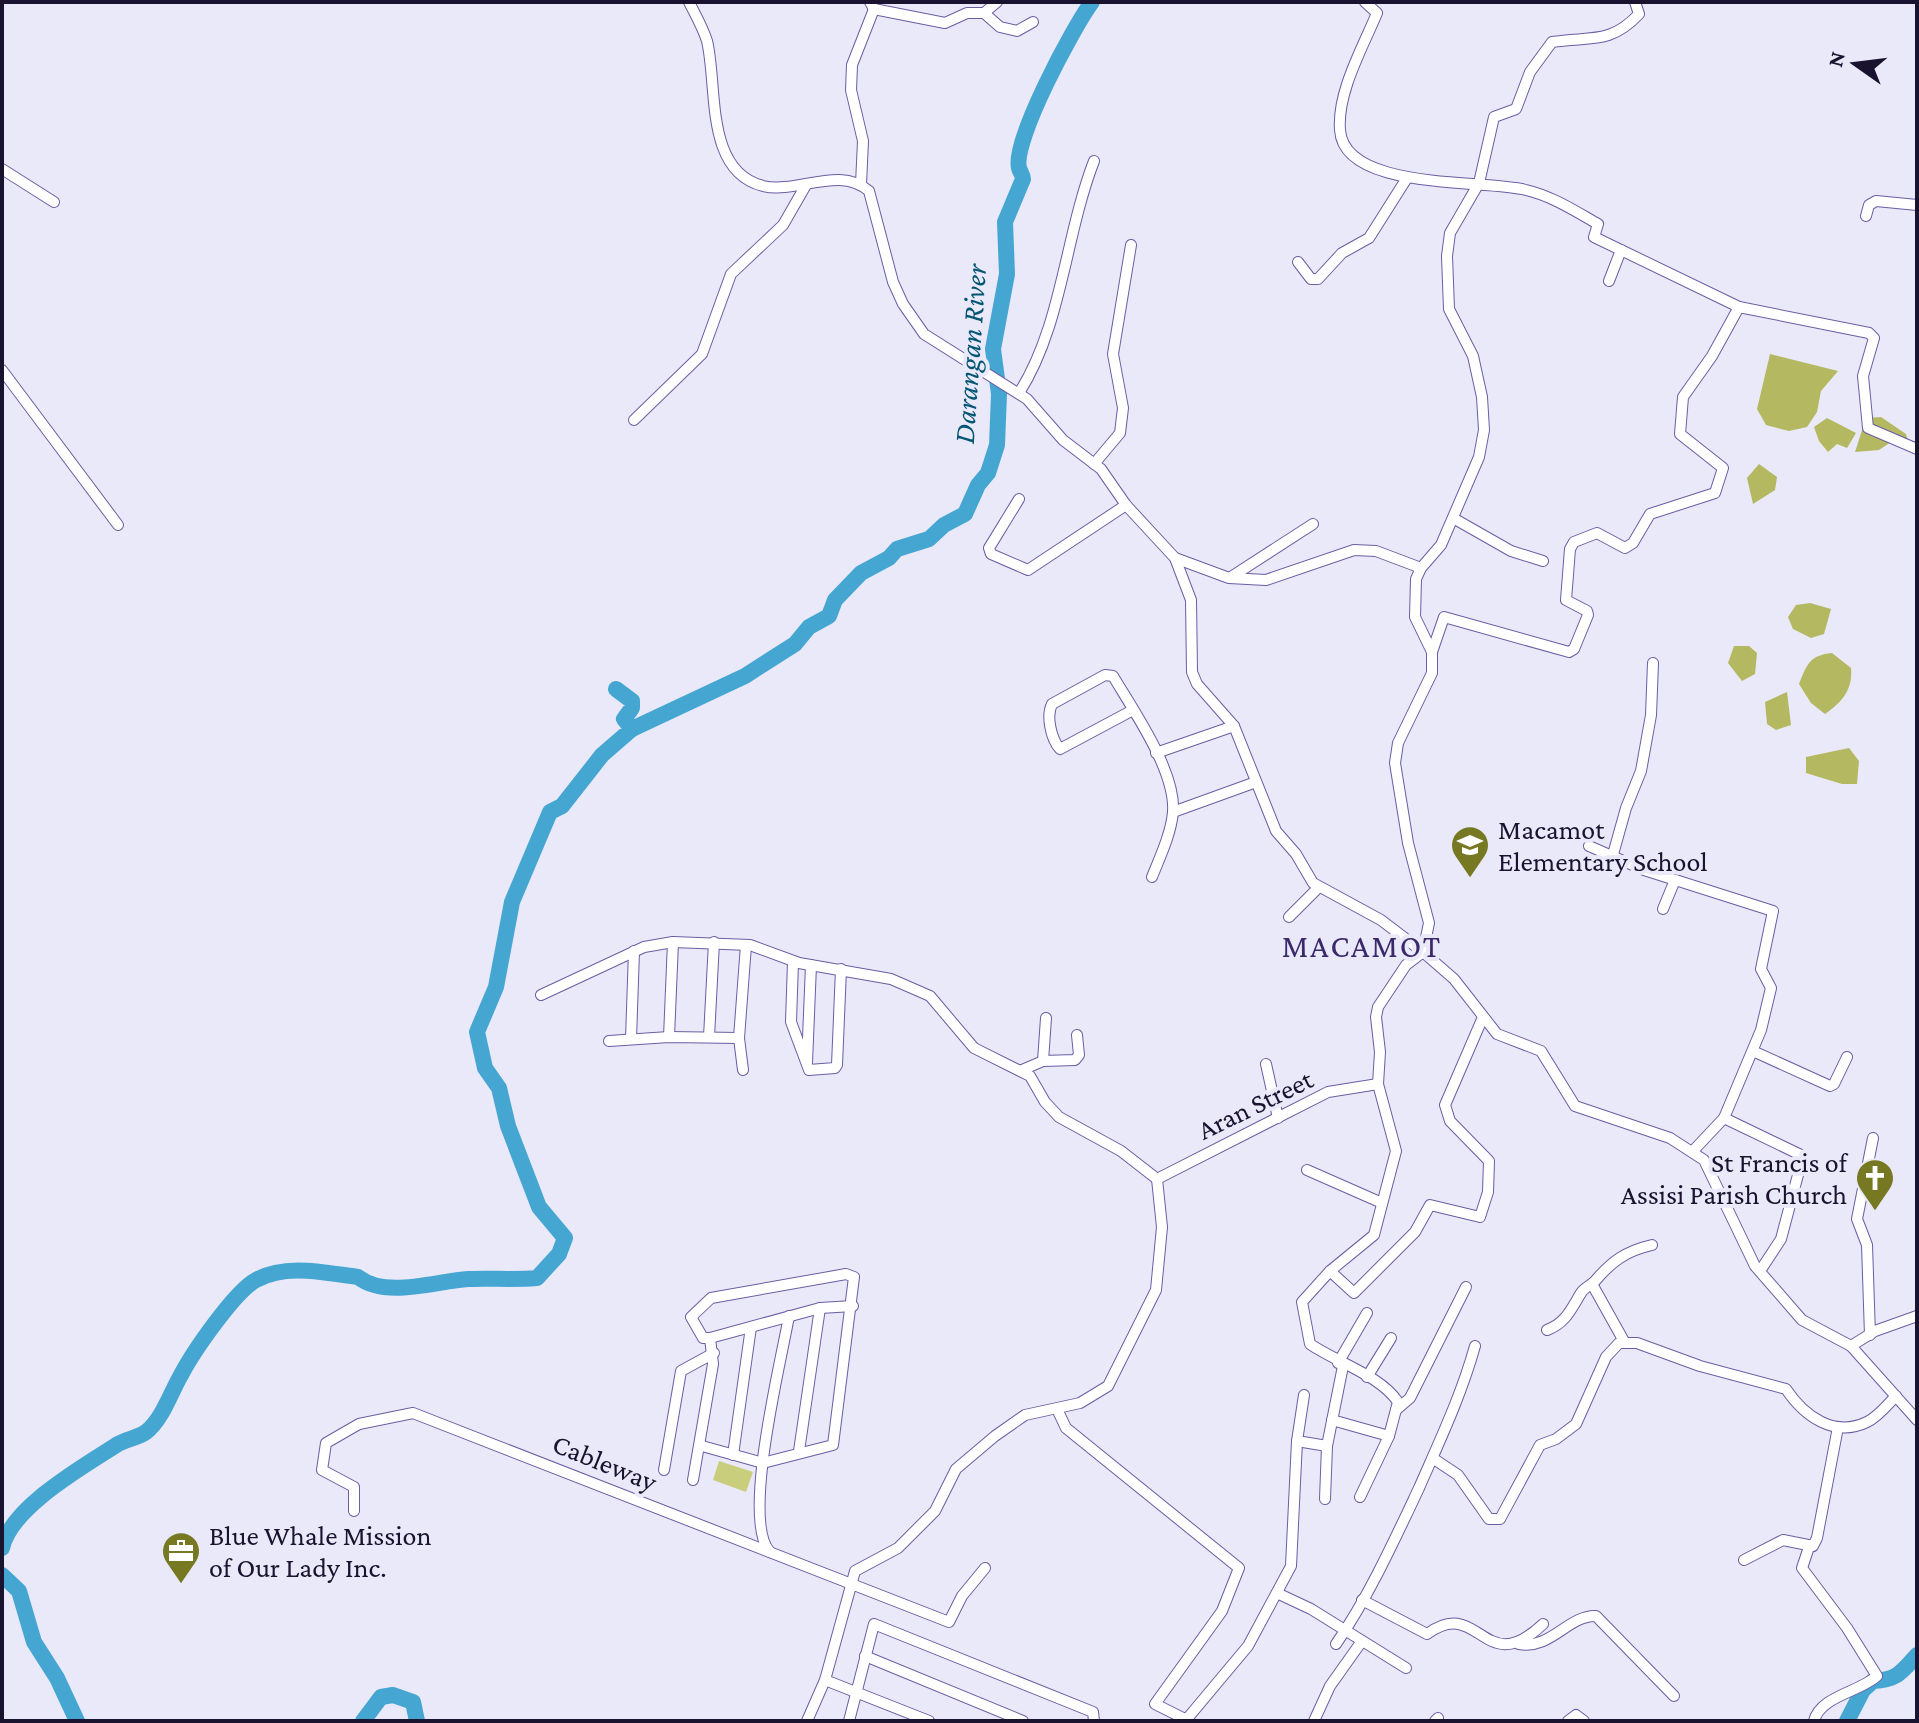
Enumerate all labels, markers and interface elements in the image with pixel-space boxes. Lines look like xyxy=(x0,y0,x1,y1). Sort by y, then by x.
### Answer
north arrow xyxy=(1815,24,1895,104)
text: N xyxy=(1822,49,1850,70)
water label: Darangan River xyxy=(947,261,993,445)
place label: Macamot Elementary School xyxy=(1498,814,1708,877)
school or university icon: Macamot Elementary School xyxy=(1449,824,1491,879)
district label: MACAMOT xyxy=(1282,928,1442,964)
street label: Aran Street xyxy=(1193,1063,1318,1146)
place label: St Francis of Assisi Parish Church xyxy=(1621,1147,1849,1210)
church icon: St Francis of Assisi Parish Church xyxy=(1854,1157,1896,1212)
street label: Cableway xyxy=(548,1428,662,1498)
place label: Blue Whale Mission of Our Lady Inc. xyxy=(209,1520,432,1583)
office icon: Blue Whale Mission of Our Lady Inc. xyxy=(160,1530,202,1585)

